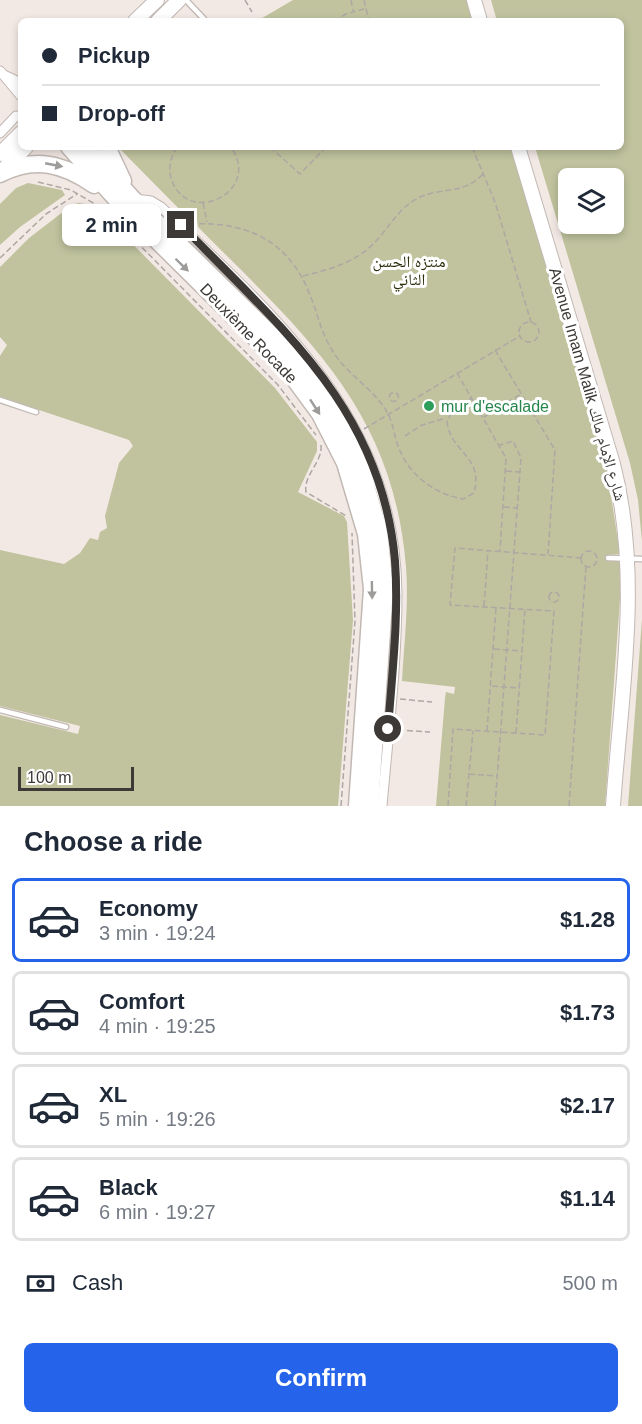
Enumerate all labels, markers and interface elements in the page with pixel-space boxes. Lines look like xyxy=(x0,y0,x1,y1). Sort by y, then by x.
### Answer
text: Pickup xyxy=(78,43,150,68)
text: Drop-off xyxy=(78,101,165,126)
one-way arrow xyxy=(45,161,64,170)
map controls xyxy=(558,168,624,234)
button: layers xyxy=(558,168,624,234)
callout: 2 min xyxy=(61,204,160,246)
route end xyxy=(167,211,194,238)
text: 2 min xyxy=(85,214,138,236)
park label: منتزه الحسن الثاني xyxy=(373,253,446,292)
one-way arrow xyxy=(174,258,189,272)
street label: Avenue Imam Malik شارع الإمام مالك xyxy=(544,266,629,503)
street label: Deuxième Rocade xyxy=(197,280,301,387)
one-way arrow xyxy=(309,398,321,414)
place label: mur d'escalade xyxy=(441,398,549,415)
marker: mur d'escalade xyxy=(422,399,436,413)
one-way arrow xyxy=(367,581,377,600)
route start xyxy=(374,715,401,742)
scale bar xyxy=(18,764,134,792)
text: 100 m xyxy=(27,769,71,786)
text: Choose a ride xyxy=(24,827,203,857)
icon: car xyxy=(27,893,81,947)
text: Economy xyxy=(99,896,198,921)
text: $1.28 xyxy=(560,907,615,932)
text: 3 min · 19:24 xyxy=(99,922,216,944)
icon: car xyxy=(27,986,81,1040)
text: Comfort xyxy=(99,989,185,1014)
text: $1.73 xyxy=(560,1000,615,1025)
text: 4 min · 19:25 xyxy=(99,1015,216,1037)
icon: car xyxy=(27,1079,81,1133)
text: XL xyxy=(99,1082,127,1107)
text: $2.17 xyxy=(560,1093,615,1118)
text: 5 min · 19:26 xyxy=(99,1108,216,1130)
icon: car xyxy=(27,1172,81,1226)
text: Black xyxy=(99,1175,158,1200)
text: $1.14 xyxy=(560,1186,615,1211)
text: 6 min · 19:27 xyxy=(99,1201,216,1223)
icon: cash xyxy=(24,1267,57,1300)
text: Cash xyxy=(72,1270,123,1295)
text: 500 m xyxy=(562,1272,618,1294)
button: Confirm xyxy=(24,1343,618,1412)

